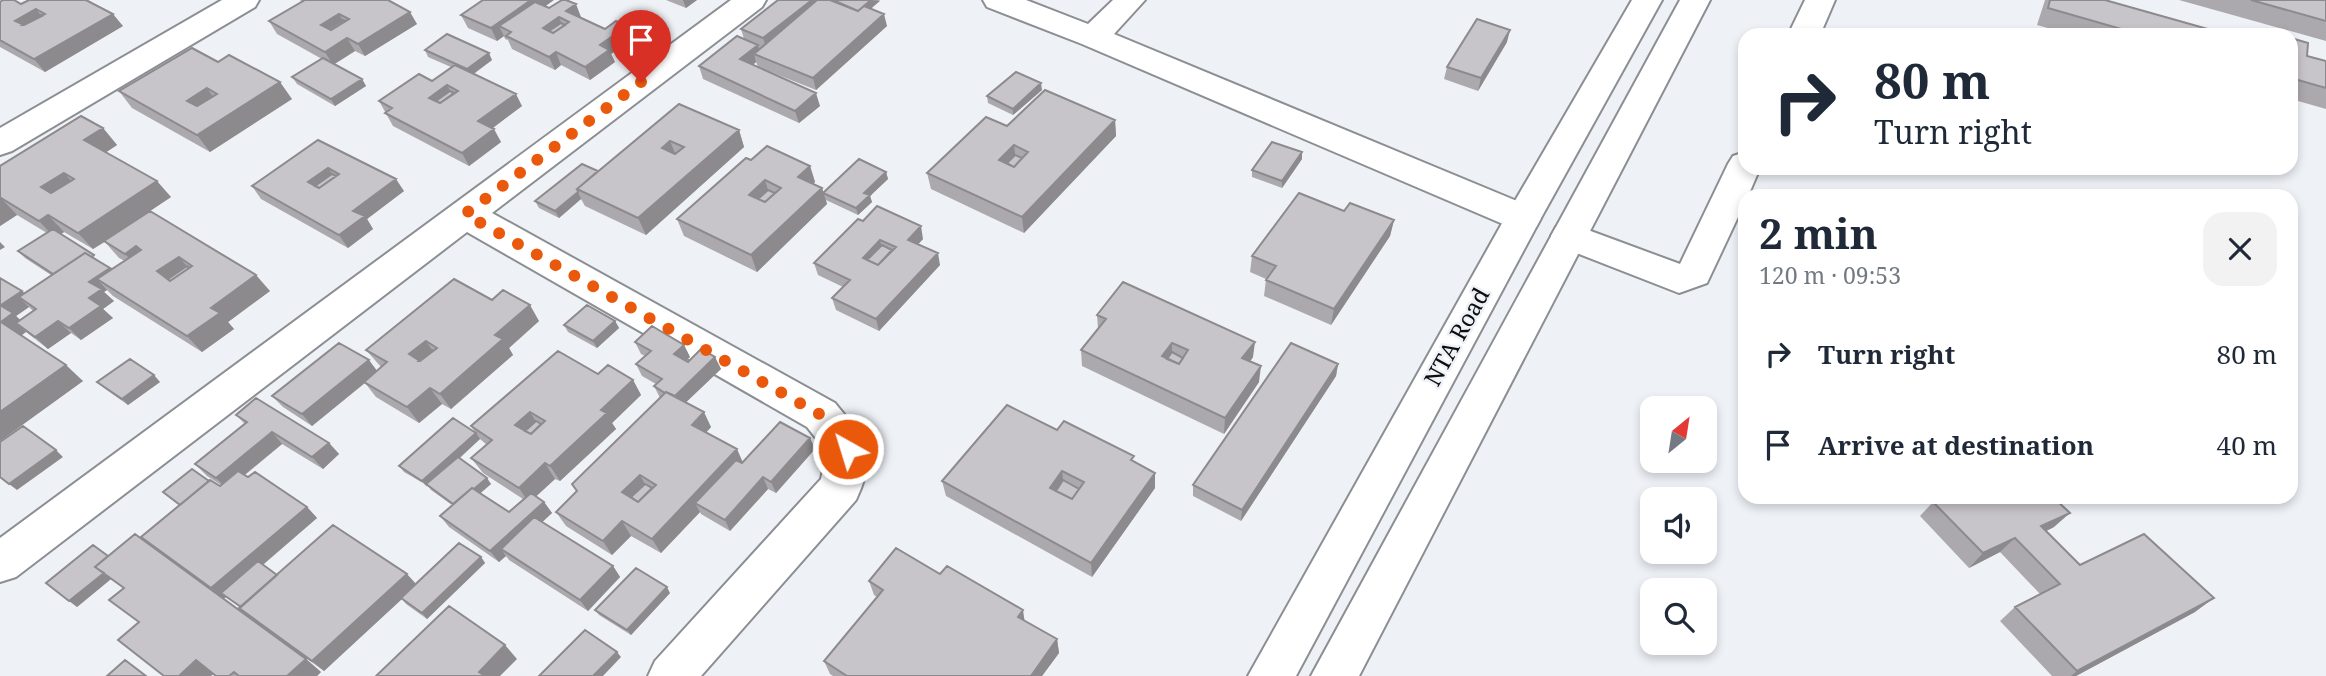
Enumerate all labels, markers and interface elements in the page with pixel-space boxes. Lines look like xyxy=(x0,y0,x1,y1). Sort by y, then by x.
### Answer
pin xyxy=(611,10,671,82)
icon: arrive xyxy=(622,21,660,59)
text: 80 m xyxy=(1874,47,1990,113)
icon: right xyxy=(1759,56,1850,147)
text: Turn right xyxy=(1874,110,2032,153)
text: 2 min xyxy=(1759,204,1878,261)
button: close xyxy=(2203,212,2277,286)
text: 120 m · 09:53 xyxy=(1759,259,1901,291)
street label: NTA Road xyxy=(1416,282,1496,391)
icon: right xyxy=(1759,335,1797,373)
text: Turn right xyxy=(1818,336,1955,372)
text: 80 m xyxy=(2217,336,2277,372)
north arrow xyxy=(1640,396,1717,472)
map controls xyxy=(1640,396,1717,655)
position arrow xyxy=(811,412,885,486)
icon: arrive xyxy=(1759,426,1797,464)
text: Arrive at destination xyxy=(1818,427,2094,463)
text: 40 m xyxy=(2217,427,2277,463)
button: sound xyxy=(1640,487,1717,564)
button: search xyxy=(1640,578,1717,655)

